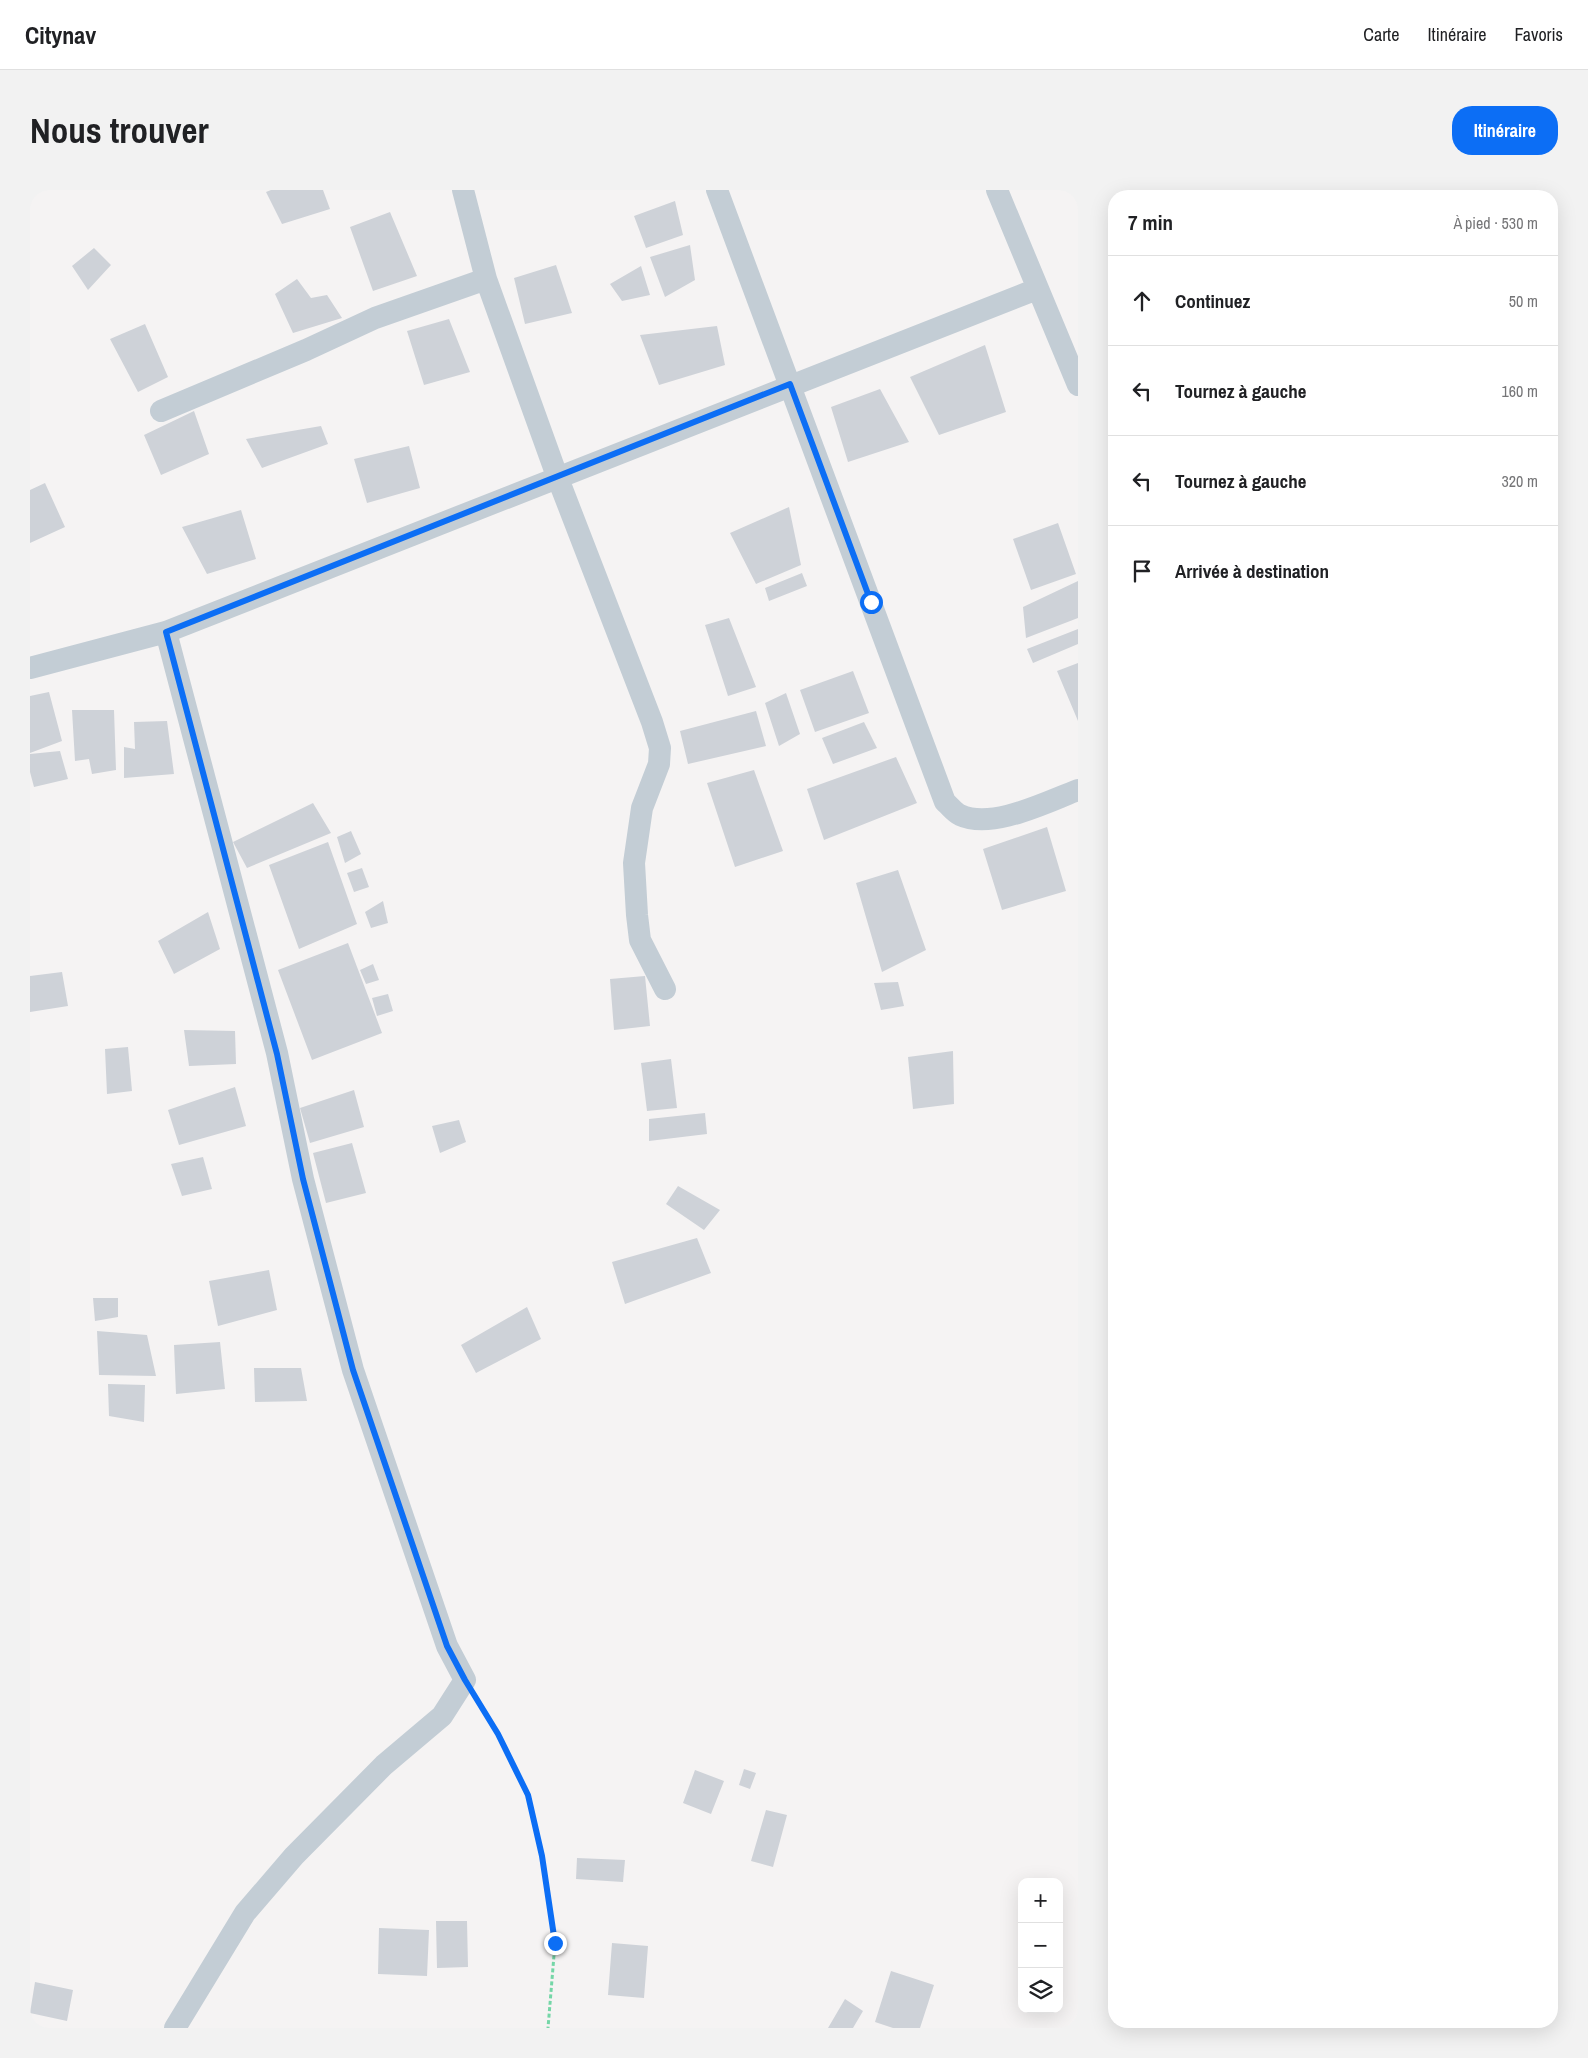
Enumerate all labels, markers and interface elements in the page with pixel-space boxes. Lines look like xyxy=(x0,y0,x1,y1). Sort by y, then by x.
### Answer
text: Citynav xyxy=(25,19,96,51)
text: Carte xyxy=(1363,22,1399,47)
text: Itinéraire xyxy=(1427,22,1487,47)
text: Favoris xyxy=(1515,22,1563,47)
button: Itinéraire xyxy=(1452,106,1558,155)
text: Nous trouver xyxy=(30,107,209,154)
text: 7 min xyxy=(1128,208,1173,237)
text: À pied · 530 m xyxy=(1453,212,1538,234)
icon: ahead xyxy=(1128,287,1156,315)
text: Continuez xyxy=(1175,288,1250,314)
text: 50 m xyxy=(1509,290,1538,312)
icon: left xyxy=(1128,377,1156,405)
text: Tournez à gauche xyxy=(1175,378,1306,404)
text: 160 m xyxy=(1502,380,1538,402)
icon: left xyxy=(1128,467,1156,495)
text: Tournez à gauche xyxy=(1175,468,1306,494)
text: 320 m xyxy=(1502,470,1538,492)
icon: arrive xyxy=(1128,557,1156,585)
text: Arrivée à destination xyxy=(1175,558,1329,584)
route start xyxy=(860,591,883,614)
map controls xyxy=(1018,1878,1063,2013)
button: + xyxy=(1018,1878,1063,1923)
button: − xyxy=(1018,1923,1063,1968)
route end xyxy=(544,1932,567,1955)
button: layers xyxy=(1018,1968,1063,2013)

